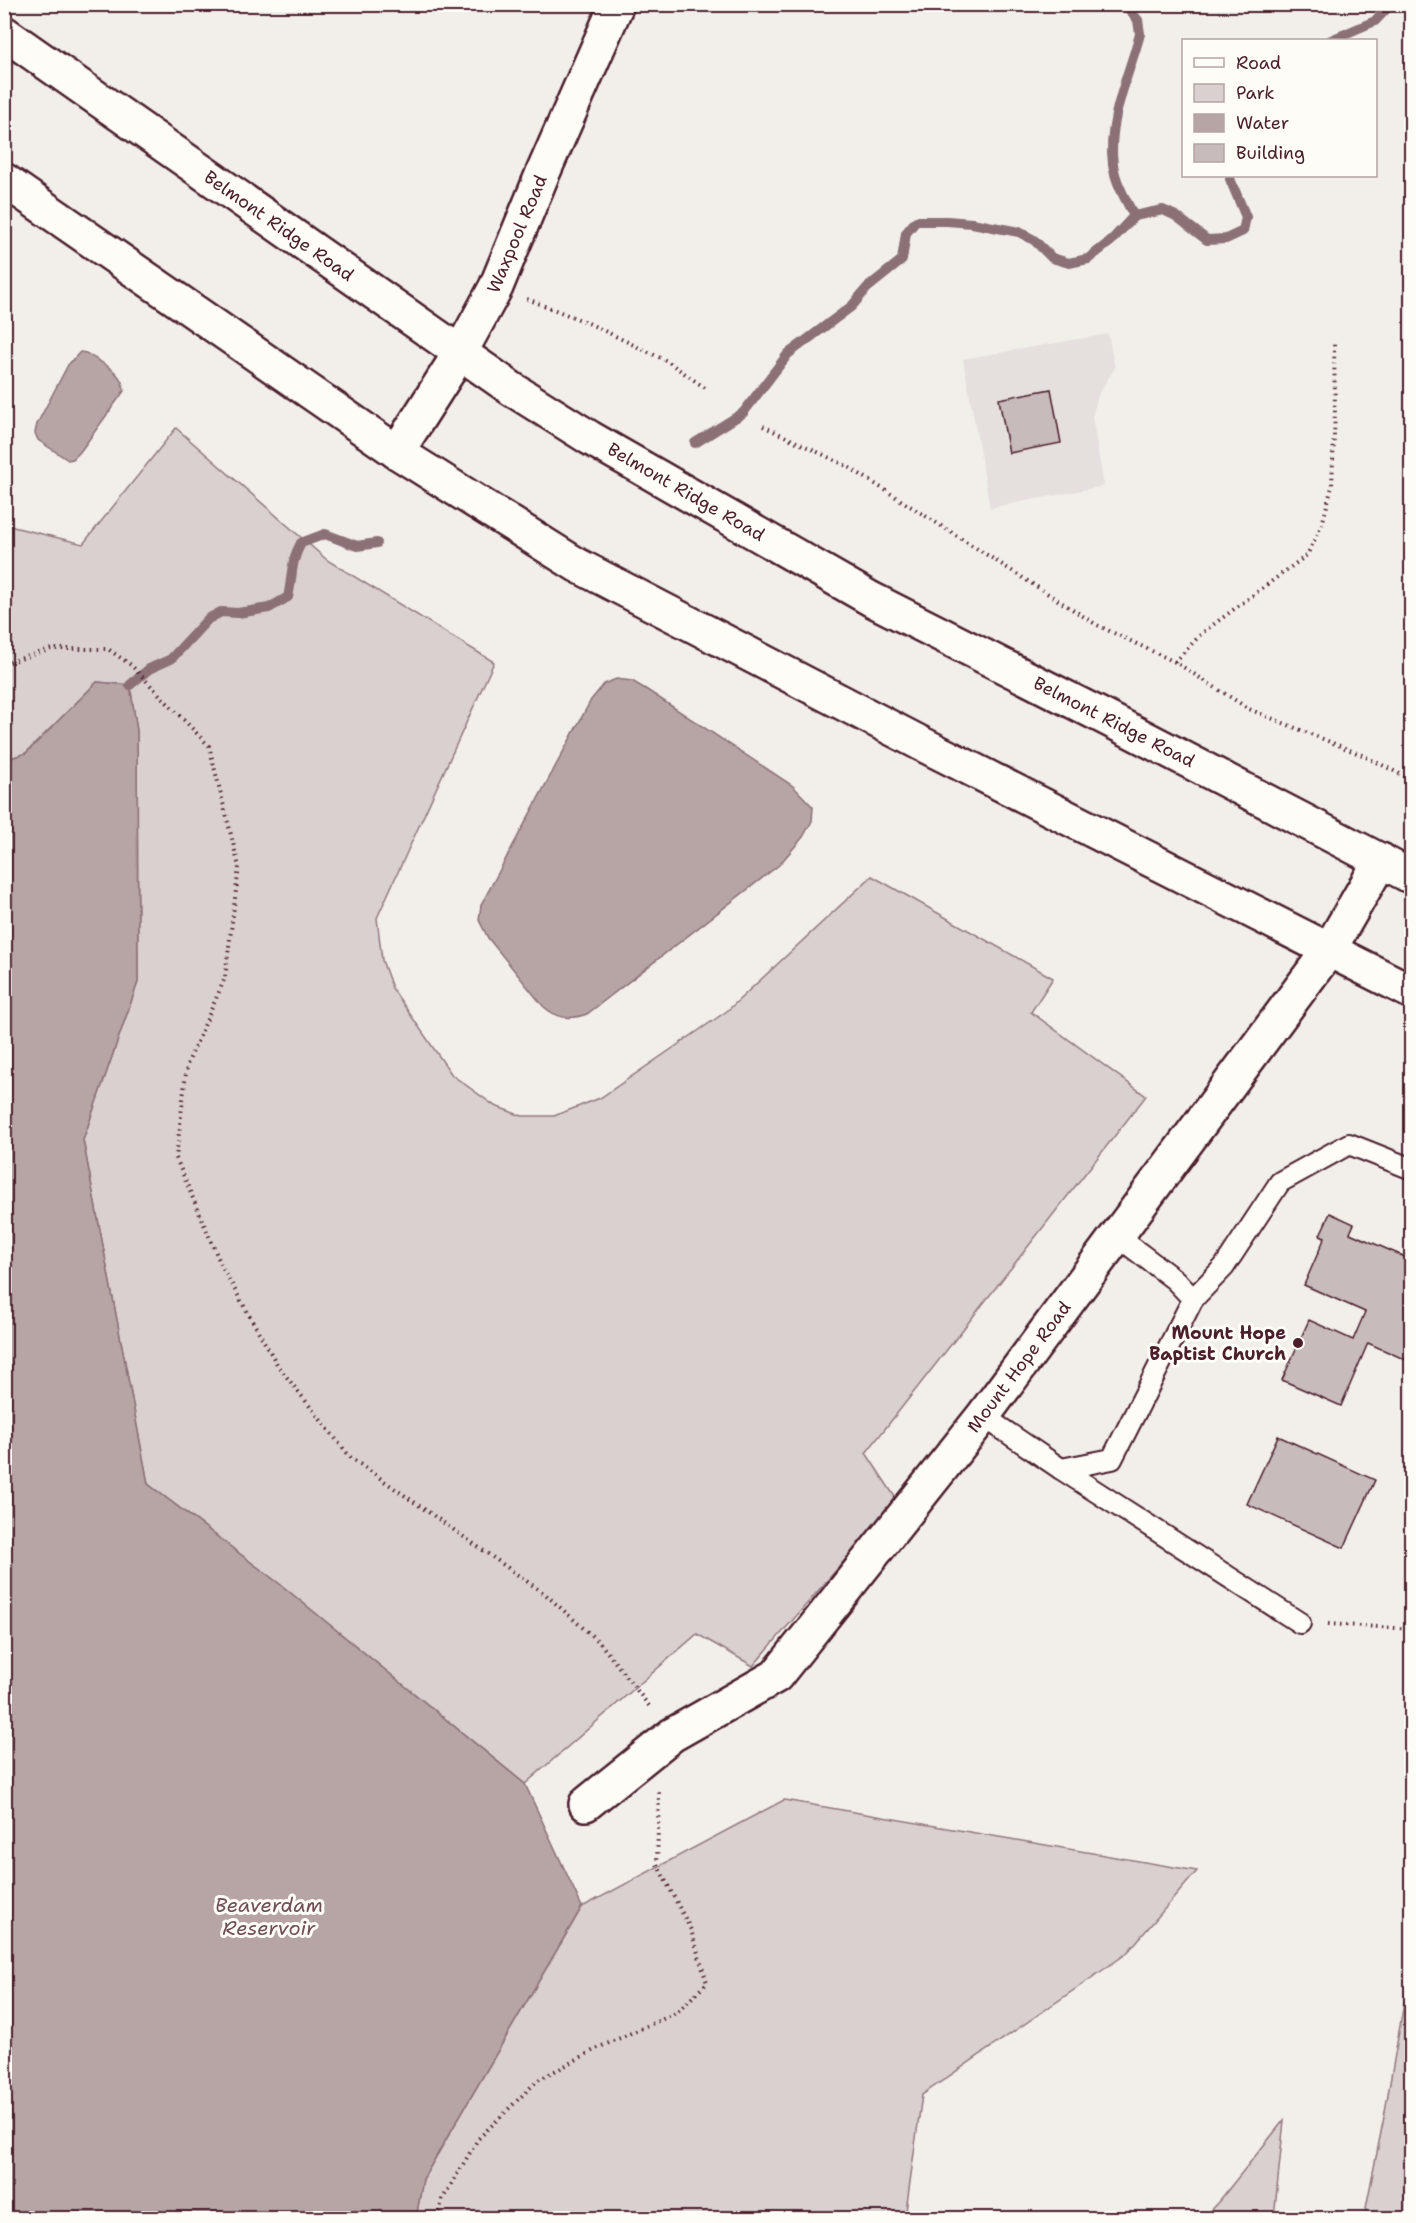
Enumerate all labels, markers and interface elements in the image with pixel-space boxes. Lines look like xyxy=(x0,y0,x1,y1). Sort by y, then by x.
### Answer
legend xyxy=(1182,39,1377,177)
text: Road xyxy=(1236,51,1281,75)
text: Park xyxy=(1236,81,1275,105)
text: Water xyxy=(1236,111,1289,135)
text: Building xyxy=(1236,141,1305,165)
street label: Belmont Ridge Road xyxy=(199,165,359,287)
street label: Waxpool Road xyxy=(481,171,553,297)
street label: Belmont Ridge Road xyxy=(603,437,769,547)
street label: Belmont Ridge Road xyxy=(1029,671,1199,773)
street label: Mount Hope Road xyxy=(962,1296,1076,1438)
place label: Mount Hope Baptist Church xyxy=(1149,1321,1286,1366)
marker: Mount Hope Baptist Church xyxy=(1291,1336,1305,1350)
water label: Beaverdam Reservoir xyxy=(215,1892,323,1941)

